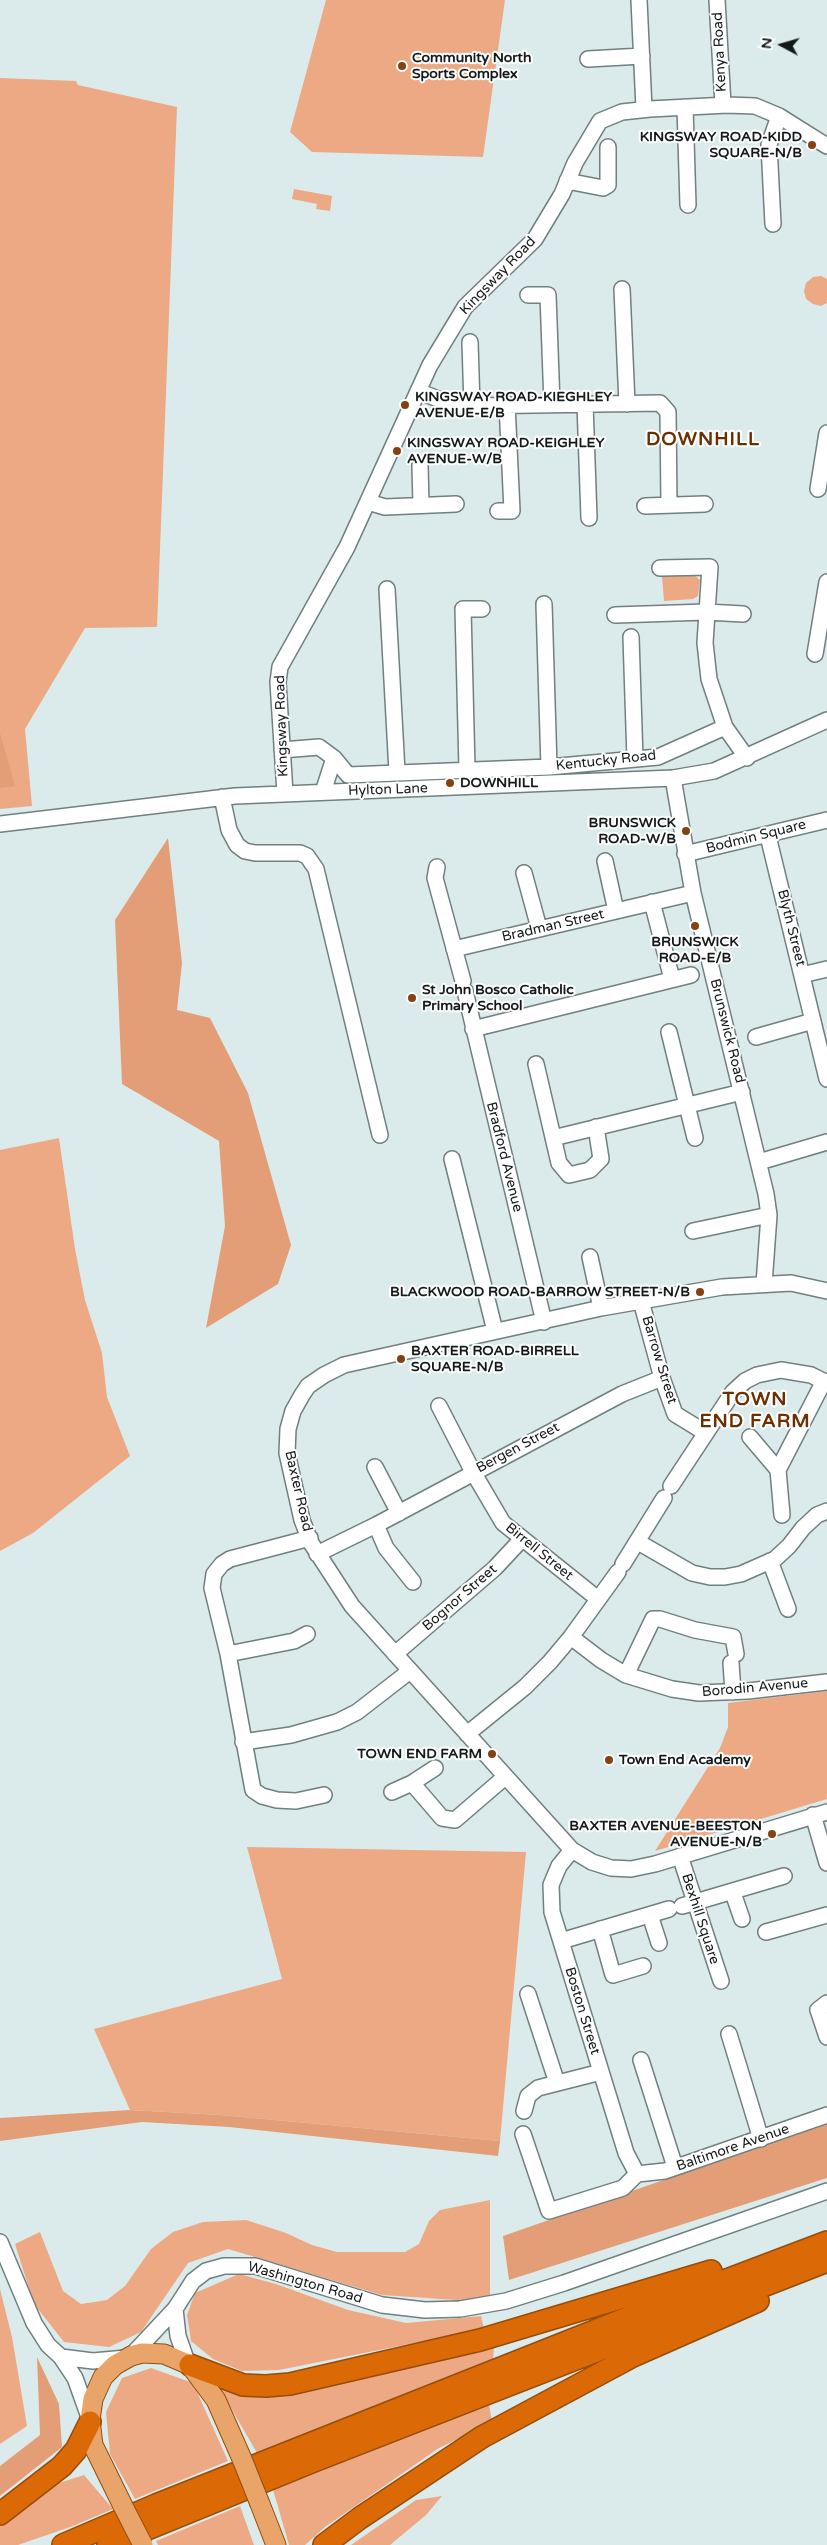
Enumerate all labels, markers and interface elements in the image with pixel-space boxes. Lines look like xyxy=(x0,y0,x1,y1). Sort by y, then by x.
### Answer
street label: Kenya Road xyxy=(710,12,730,92)
north arrow xyxy=(757,20,807,70)
text: N xyxy=(758,37,776,50)
place label: Community North Sports Complex xyxy=(412,50,531,82)
marker: Community North Sports Complex xyxy=(396,60,408,72)
place label: KINGSWAY ROAD-KIDD SQUARE-N/B xyxy=(640,129,802,162)
marker: KINGSWAY ROAD-KIDD SQUARE-N/B xyxy=(806,139,818,151)
street label: Kingsway Road xyxy=(457,233,539,319)
place label: KINGSWAY ROAD-KIEGHLEY AVENUE-E/B xyxy=(415,389,612,422)
marker: KINGSWAY ROAD-KIEGHLEY AVENUE-E/B xyxy=(399,399,411,411)
district label: DOWNHILL xyxy=(645,429,761,451)
place label: KINGSWAY ROAD-KEIGHLEY AVENUE-W/B xyxy=(407,435,604,468)
marker: KINGSWAY ROAD-KEIGHLEY AVENUE-W/B xyxy=(391,445,403,457)
street label: Kingsway Road xyxy=(272,675,292,777)
street label: Kentucky Road xyxy=(555,747,657,775)
place label: DOWNHILL xyxy=(460,775,538,791)
marker: DOWNHILL xyxy=(444,777,456,789)
street label: Hylton Lane xyxy=(348,780,428,800)
place label: BRUNSWICK ROAD-W/B xyxy=(589,815,676,848)
street label: Bodmin Square xyxy=(704,816,808,858)
marker: BRUNSWICK ROAD-W/B xyxy=(680,825,692,837)
street label: Blyth Street xyxy=(773,888,809,968)
street label: Bradman Street xyxy=(500,906,606,946)
marker: BRUNSWICK ROAD-E/B xyxy=(689,920,701,932)
place label: BRUNSWICK ROAD-E/B xyxy=(651,934,739,966)
street label: Brunswick Road xyxy=(706,977,748,1085)
place label: St John Bosco Catholic Primary School xyxy=(422,982,574,1014)
marker: St John Bosco Catholic Primary School xyxy=(406,992,418,1004)
street label: Bradford Avenue xyxy=(482,1100,526,1214)
place label: BLACKWOOD ROAD-BARROW STREET-N/B xyxy=(390,1284,690,1300)
marker: BLACKWOOD ROAD-BARROW STREET-N/B xyxy=(694,1286,706,1298)
street label: Barrow Street xyxy=(638,1314,680,1406)
place label: BAXTER ROAD-BIRRELL SQUARE-N/B xyxy=(411,1343,579,1375)
marker: BAXTER ROAD-BIRRELL SQUARE-N/B xyxy=(395,1353,407,1365)
district label: TOWN END FARM xyxy=(698,1389,812,1433)
street label: Bergen Street xyxy=(474,1419,562,1477)
street label: Baxter Road xyxy=(281,1449,315,1533)
street label: Birrell Street xyxy=(502,1520,576,1584)
street label: Bognor Street xyxy=(419,1561,501,1635)
street label: Borodin Avenue xyxy=(701,1675,809,1701)
place label: TOWN END FARM xyxy=(357,1746,482,1762)
marker: TOWN END FARM xyxy=(486,1748,498,1760)
place label: Town End Academy xyxy=(619,1752,751,1768)
marker: Town End Academy xyxy=(603,1754,615,1766)
place label: BAXTER AVENUE-BEESTON AVENUE-N/B xyxy=(569,1818,762,1850)
marker: BAXTER AVENUE-BEESTON AVENUE-N/B xyxy=(766,1828,778,1840)
street label: Bexhill Square xyxy=(677,1871,723,1967)
street label: Boston Street xyxy=(561,1965,603,2057)
street label: Baltimore Avenue xyxy=(674,2121,792,2175)
street label: Washington Road xyxy=(246,2259,364,2307)

